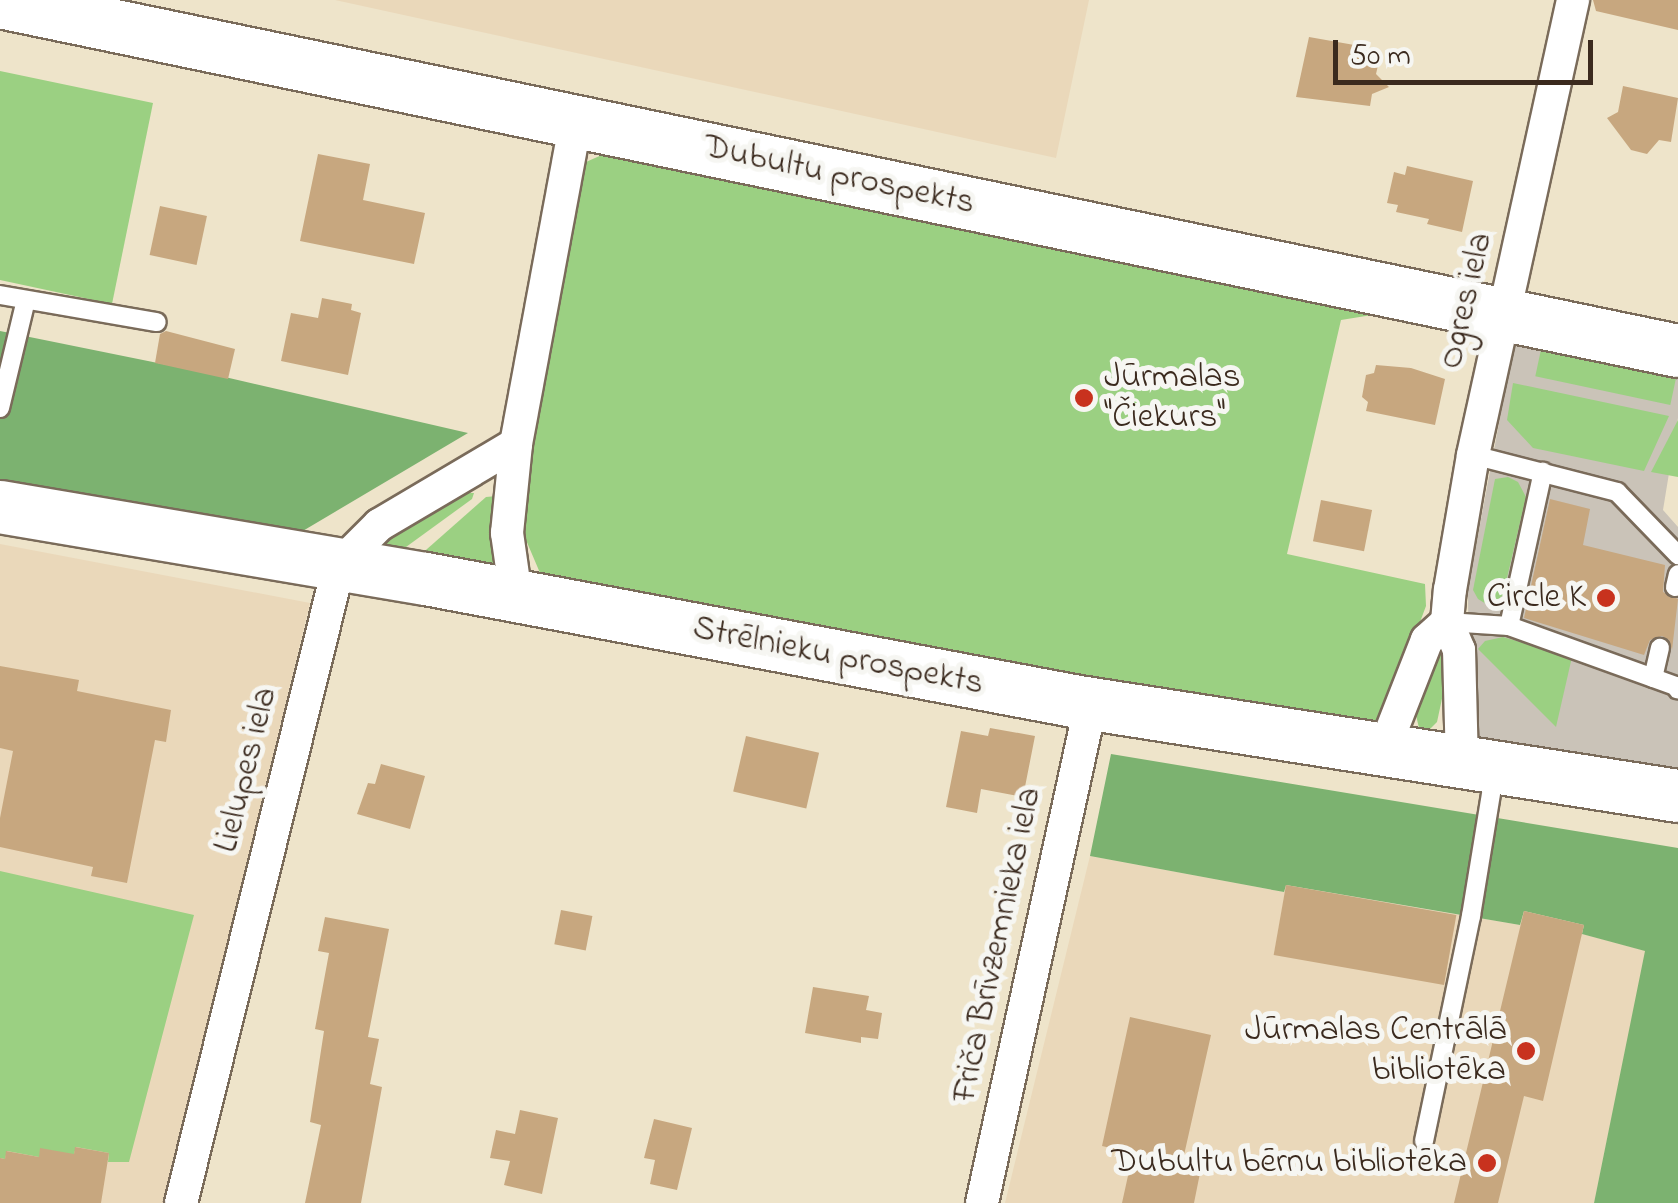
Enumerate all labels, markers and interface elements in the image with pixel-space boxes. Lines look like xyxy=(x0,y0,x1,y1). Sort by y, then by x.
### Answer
scale bar xyxy=(1338,20,1598,82)
text: 50 m xyxy=(1350,35,1411,79)
street label: Dubultu prospekts xyxy=(700,127,978,225)
street label: Ogres iela xyxy=(1431,229,1503,373)
place label: Jūrmalas "Čiekurs" xyxy=(1104,357,1240,439)
marker: Jūrmalas "Čiekurs" xyxy=(1073,387,1095,409)
place label: Circle K xyxy=(1487,577,1586,619)
marker: Circle K xyxy=(1595,587,1617,609)
street label: Strēlnieku prospekts xyxy=(689,608,987,706)
street label: Lielupes iela xyxy=(206,683,288,857)
street label: Friča Brīvzemnieka iela xyxy=(944,784,1052,1106)
place label: Jūrmalas Centrālā bibliotēka xyxy=(1245,1010,1506,1092)
marker: Jūrmalas Centrālā bibliotēka xyxy=(1515,1040,1537,1062)
place label: Dubultu bērnu bibliotēka xyxy=(1112,1142,1467,1184)
marker: Dubultu bērnu bibliotēka xyxy=(1476,1152,1498,1174)

